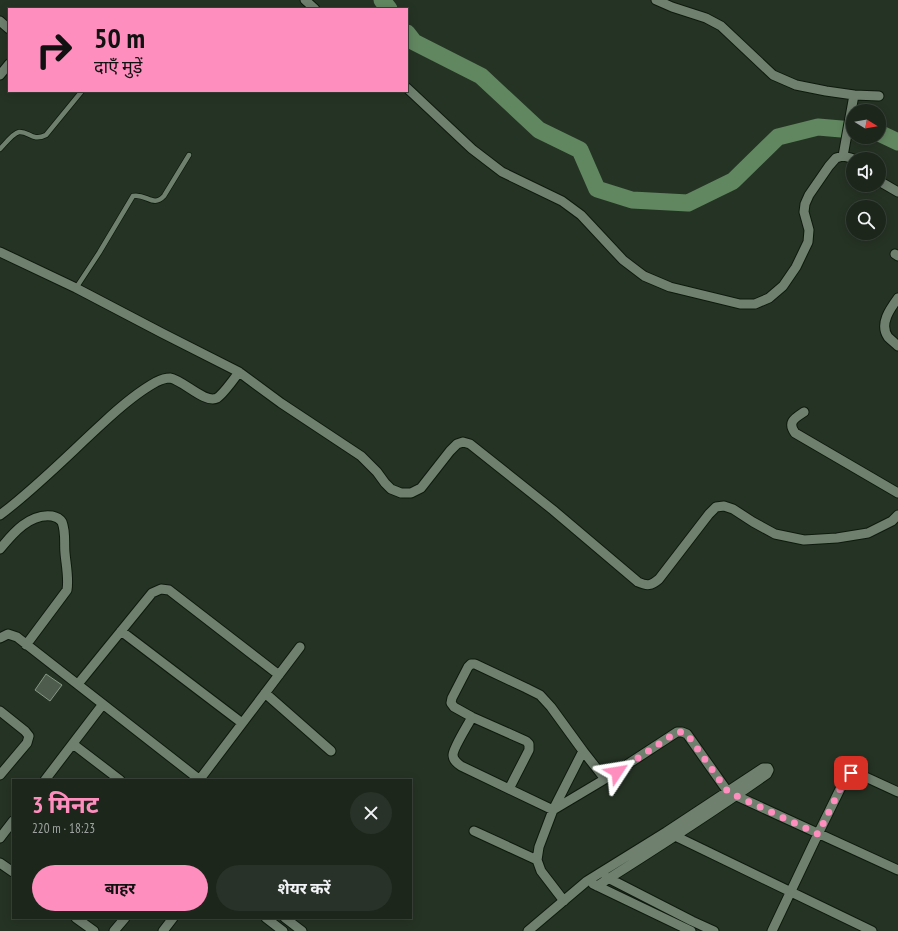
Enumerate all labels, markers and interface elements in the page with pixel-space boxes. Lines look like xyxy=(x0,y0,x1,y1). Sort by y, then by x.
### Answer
text: 50 m xyxy=(94,19,145,56)
icon: right xyxy=(28,24,80,76)
text: दाएँ मुड़ें xyxy=(94,55,142,78)
north arrow xyxy=(846,104,886,144)
map controls xyxy=(846,104,886,240)
button: sound xyxy=(846,152,886,192)
button: search xyxy=(846,200,886,240)
position arrow xyxy=(596,751,638,793)
pin xyxy=(834,756,868,790)
icon: arrive xyxy=(840,762,862,784)
text: 3 मिनट xyxy=(32,789,99,820)
button: close xyxy=(350,792,392,834)
text: 220 m · 18:23 xyxy=(32,820,95,837)
button: बाहर xyxy=(32,865,208,911)
button: शेयर करें xyxy=(216,865,392,911)

